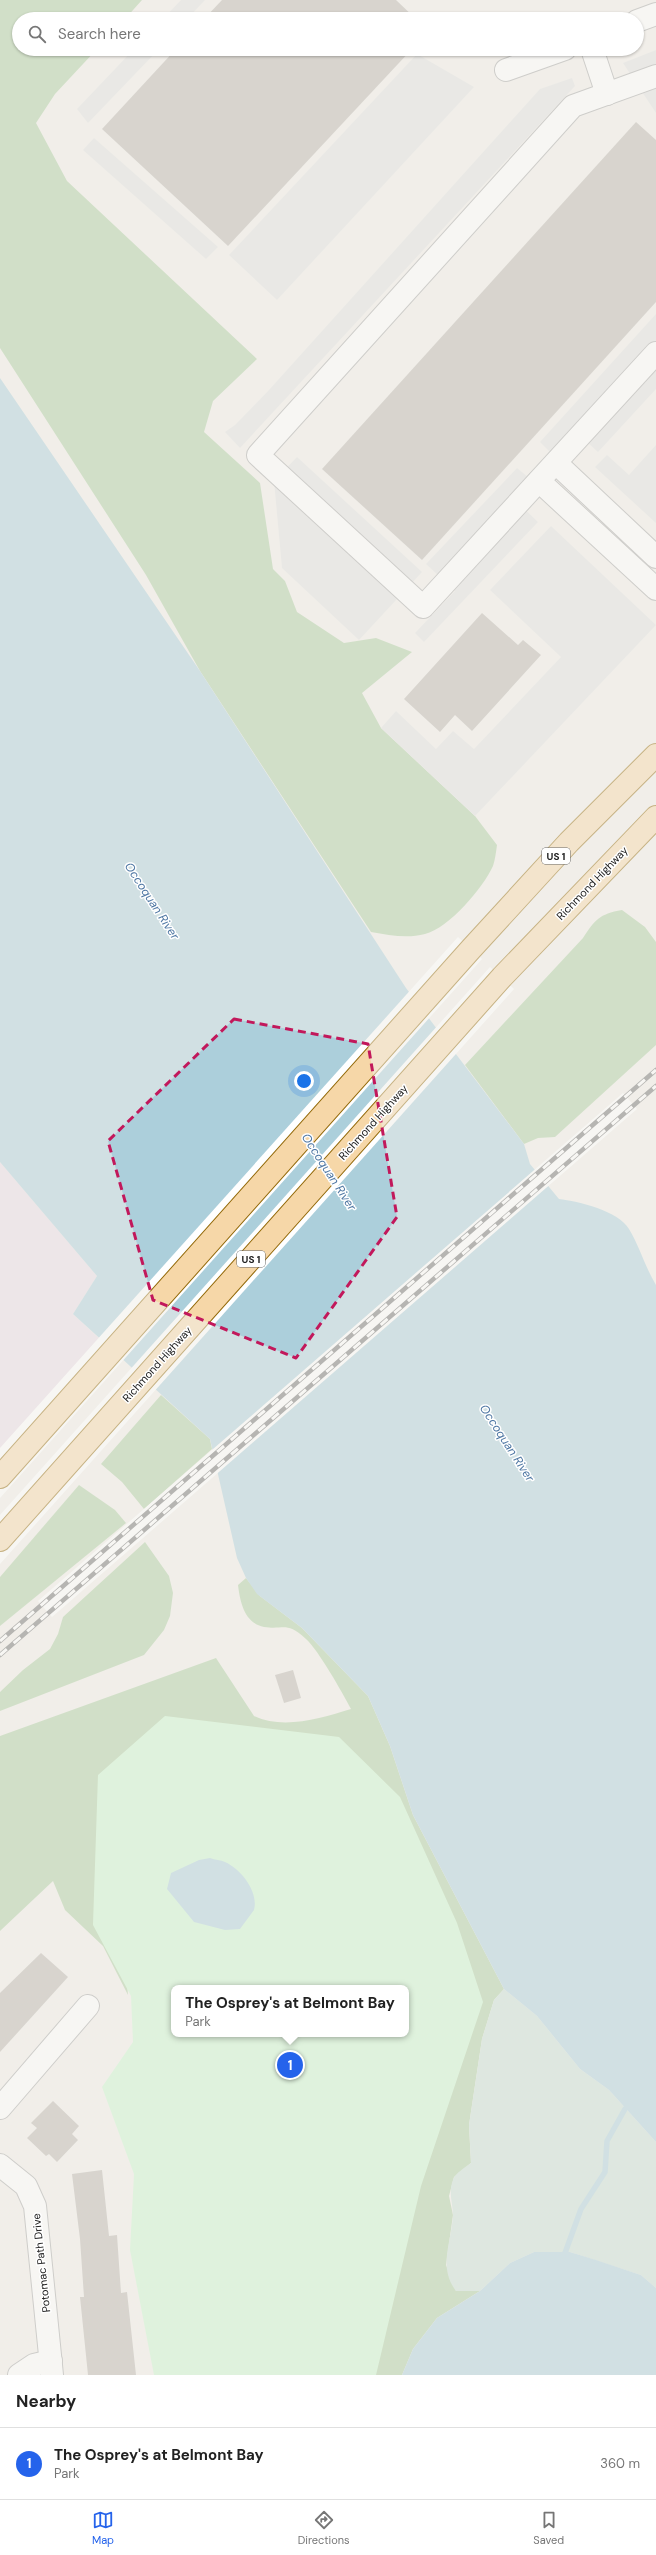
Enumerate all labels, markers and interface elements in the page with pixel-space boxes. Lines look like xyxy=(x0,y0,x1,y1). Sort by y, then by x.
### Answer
search box xyxy=(12,12,644,56)
icon: search xyxy=(26,23,48,45)
text: Search here xyxy=(58,24,141,44)
street label: Richmond Highway xyxy=(553,843,631,923)
road number: US 1 xyxy=(542,848,570,864)
water label: Occoquan River xyxy=(121,859,183,943)
your location xyxy=(294,1071,314,1091)
street label: Richmond Highway xyxy=(335,1081,411,1163)
water label: Occoquan River xyxy=(298,1130,360,1214)
road number: US 1 xyxy=(237,1251,265,1267)
street label: Richmond Highway xyxy=(119,1323,195,1405)
water label: Occoquan River xyxy=(476,1401,538,1485)
popup xyxy=(171,1985,409,2037)
text: The Osprey's at Belmont Bay xyxy=(185,1993,395,2013)
text: Park xyxy=(185,2013,211,2030)
pin: 1 xyxy=(277,2050,303,2080)
street label: Potomac Path Drive xyxy=(29,2213,53,2313)
text: Nearby xyxy=(16,2390,76,2412)
text: The Osprey's at Belmont Bay xyxy=(54,2445,264,2465)
text: 1 xyxy=(27,2455,31,2472)
text: 360 m xyxy=(600,2455,640,2472)
text: Park xyxy=(54,2465,80,2482)
tab: Map xyxy=(92,2509,114,2547)
tab: Directions xyxy=(298,2509,350,2547)
tab: Saved xyxy=(533,2509,564,2547)

